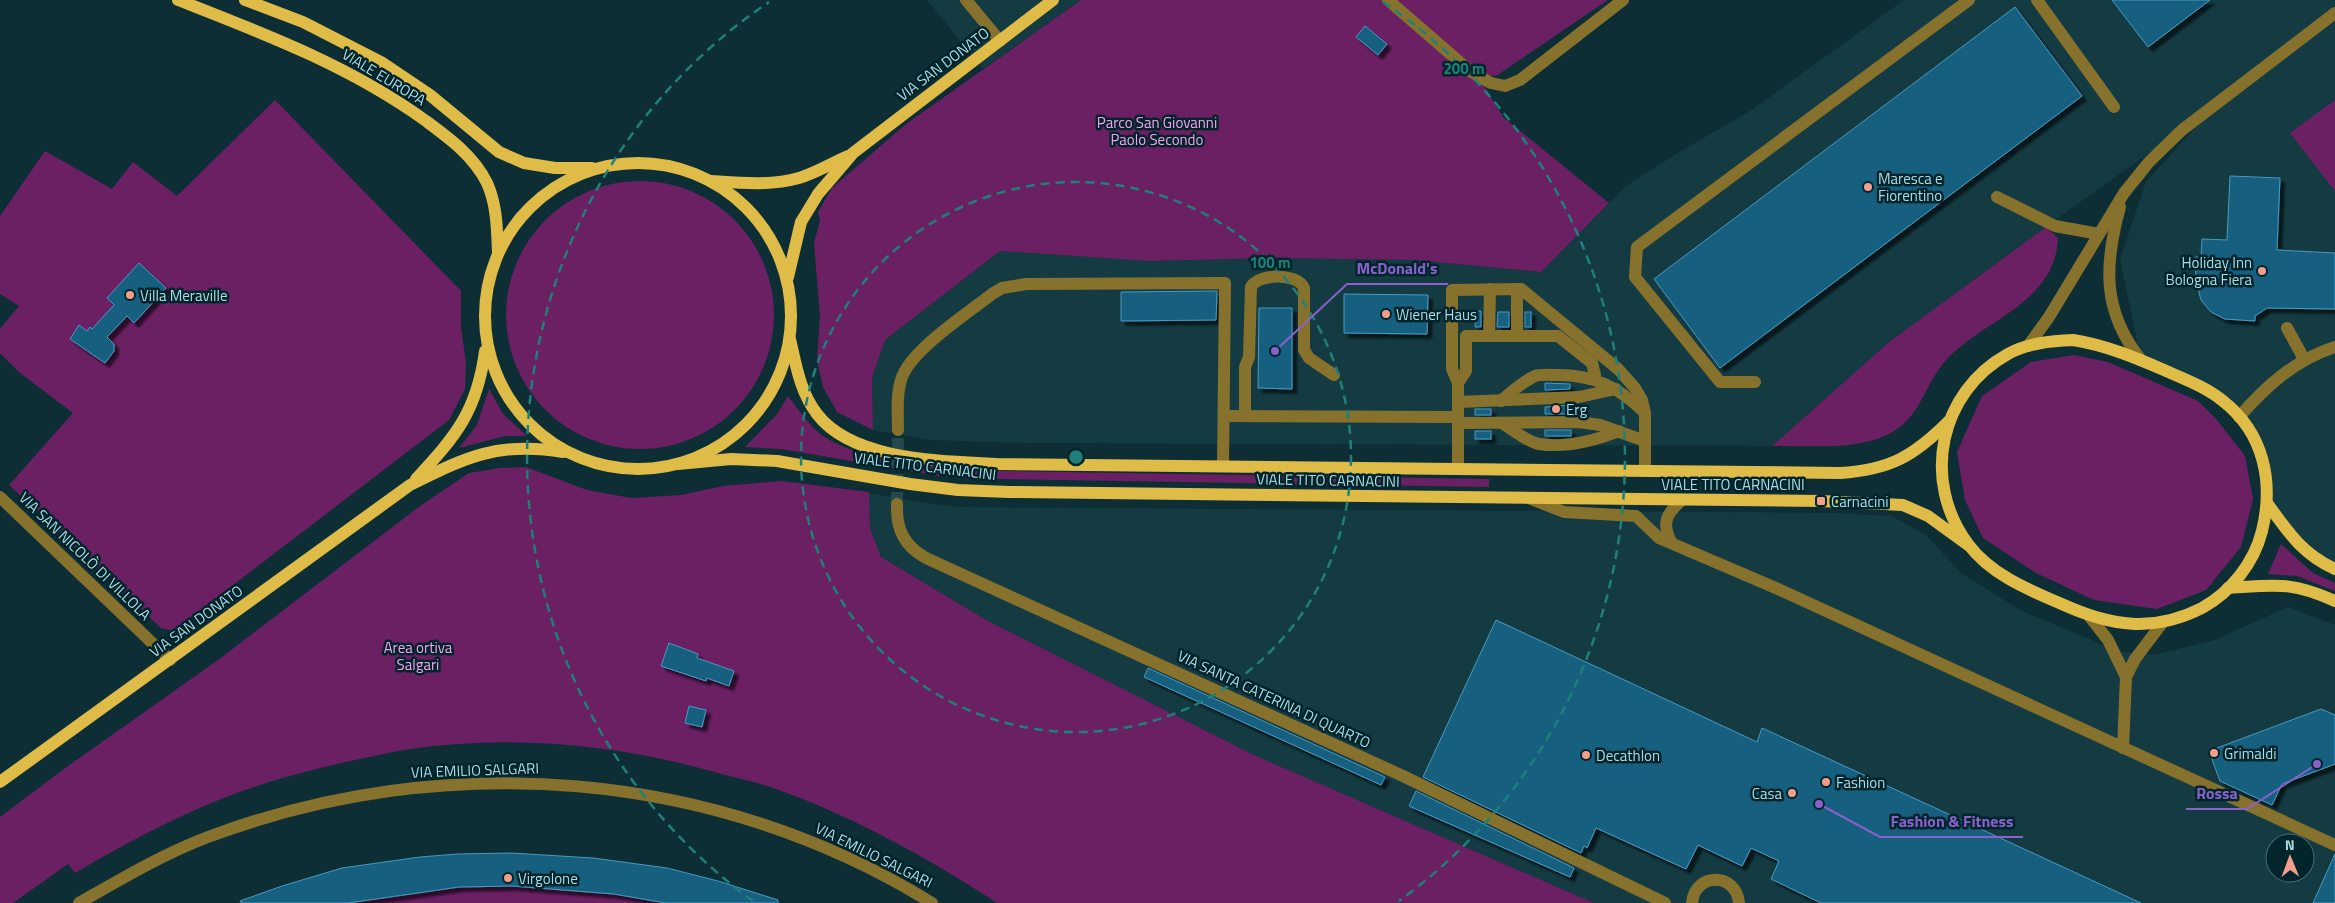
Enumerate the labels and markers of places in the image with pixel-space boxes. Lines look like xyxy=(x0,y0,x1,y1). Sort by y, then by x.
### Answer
place label: Maresca e Fiorentino xyxy=(1878,167,1943,207)
marker: Maresca e Fiorentino xyxy=(1862,181,1874,193)
place label: Holiday Inn Bologna Fiera xyxy=(2165,251,2252,291)
callout: McDonald's xyxy=(1347,253,1448,284)
marker: Holiday Inn Bologna Fiera xyxy=(2256,265,2268,277)
place label: Villa Meraville xyxy=(140,284,228,307)
marker: Villa Meraville xyxy=(124,289,136,301)
place label: Wiener Haus xyxy=(1396,303,1477,326)
marker: Wiener Haus xyxy=(1380,308,1392,320)
place label: Erg xyxy=(1566,398,1587,421)
marker: Erg xyxy=(1550,403,1562,415)
centre of rings xyxy=(1067,448,1085,466)
place label: Carnacini xyxy=(1831,490,1889,513)
marker: Carnacini xyxy=(1815,495,1827,507)
place label: Grimaldi xyxy=(2224,742,2276,765)
place label: Decathlon xyxy=(1596,744,1660,767)
marker: Grimaldi xyxy=(2208,747,2220,759)
marker: Decathlon xyxy=(1580,749,1592,761)
place label: Fashion xyxy=(1836,771,1885,794)
marker: Fashion xyxy=(1820,776,1832,788)
callout: Rossa xyxy=(2186,778,2247,809)
place label: Casa xyxy=(1752,782,1782,805)
marker: Casa xyxy=(1786,787,1798,799)
callout: Fashion & Fitness xyxy=(1880,806,2023,837)
place label: Virgolone xyxy=(518,867,578,890)
marker: Virgolone xyxy=(502,872,514,884)

